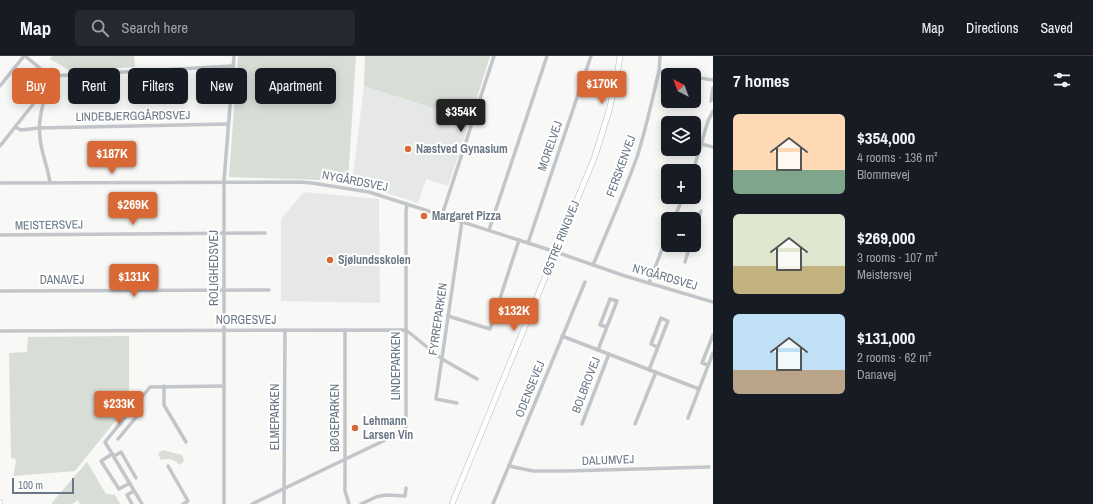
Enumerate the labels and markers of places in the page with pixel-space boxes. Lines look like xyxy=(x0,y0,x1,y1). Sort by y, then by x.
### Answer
pin: $170K xyxy=(574,71,630,105)
pin: $354K xyxy=(433,99,489,133)
pin: $187K xyxy=(84,141,140,175)
place label: Næstved Gynasium xyxy=(416,141,508,157)
marker: Næstved Gynasium xyxy=(403,144,413,154)
pin: $269K xyxy=(105,192,161,226)
place label: Margaret Pizza xyxy=(432,208,501,224)
marker: Margaret Pizza xyxy=(419,211,429,221)
place label: Sjølundsskolen xyxy=(338,252,411,268)
marker: Sjølundsskolen xyxy=(325,255,335,265)
pin: $131K xyxy=(106,264,162,298)
pin: $132K xyxy=(486,298,542,332)
pin: $233K xyxy=(91,391,147,425)
place label: Lehmann Larsen Vin xyxy=(363,413,413,443)
marker: Lehmann Larsen Vin xyxy=(350,423,360,433)

